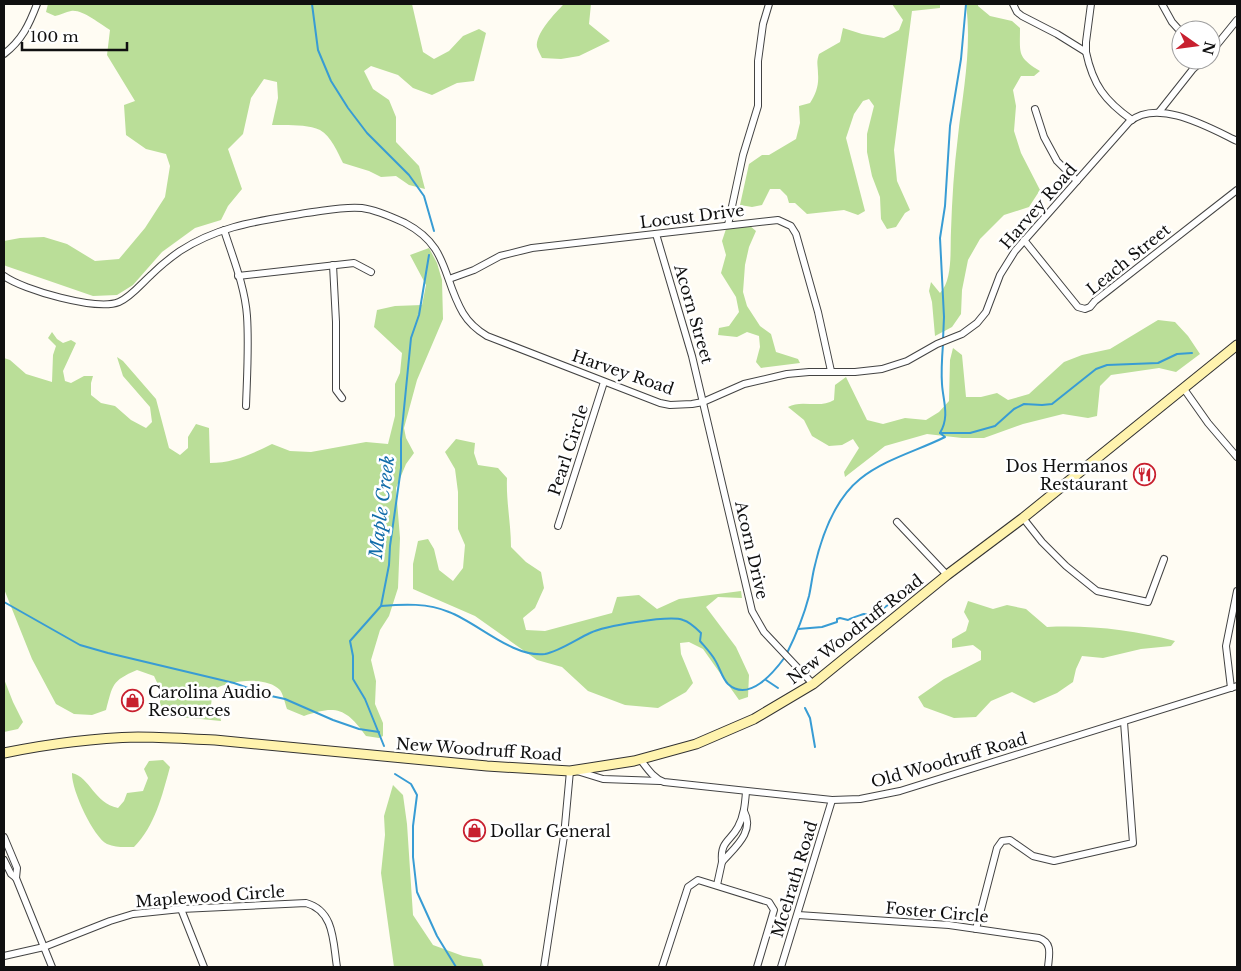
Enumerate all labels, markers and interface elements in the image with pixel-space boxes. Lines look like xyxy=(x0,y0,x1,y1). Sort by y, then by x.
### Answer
scale bar xyxy=(22,20,128,52)
north arrow xyxy=(1171,20,1221,70)
text: 100 m xyxy=(30,27,79,46)
text: N xyxy=(1198,40,1219,57)
street label: Harvey Road xyxy=(995,159,1081,253)
street label: Locust Drive xyxy=(639,200,745,232)
street label: Leach Street xyxy=(1082,219,1174,299)
street label: Acorn Street xyxy=(670,261,718,366)
street label: Harvey Road xyxy=(569,345,677,399)
street label: Pearl Circle xyxy=(544,402,592,498)
water label: Maple Creek xyxy=(365,454,399,561)
place label: Dos Hermanos Restaurant xyxy=(1006,456,1128,494)
restaurant icon: Dos Hermanos Restaurant xyxy=(1132,463,1156,487)
street label: Acorn Drive xyxy=(731,498,773,601)
street label: New Woodruff Road xyxy=(783,570,927,688)
place label: Carolina Audio Resources xyxy=(148,682,272,720)
shop icon: Carolina Audio Resources xyxy=(120,689,144,713)
street label: Old Woodruff Road xyxy=(869,728,1029,792)
street label: New Woodruff Road xyxy=(395,733,563,765)
street label: Mcelrath Road xyxy=(767,818,821,940)
shop icon: Dollar General xyxy=(462,819,486,843)
place label: Dollar General xyxy=(490,821,611,841)
street label: Maplewood Circle xyxy=(135,881,285,911)
street label: Foster Circle xyxy=(885,898,989,926)

